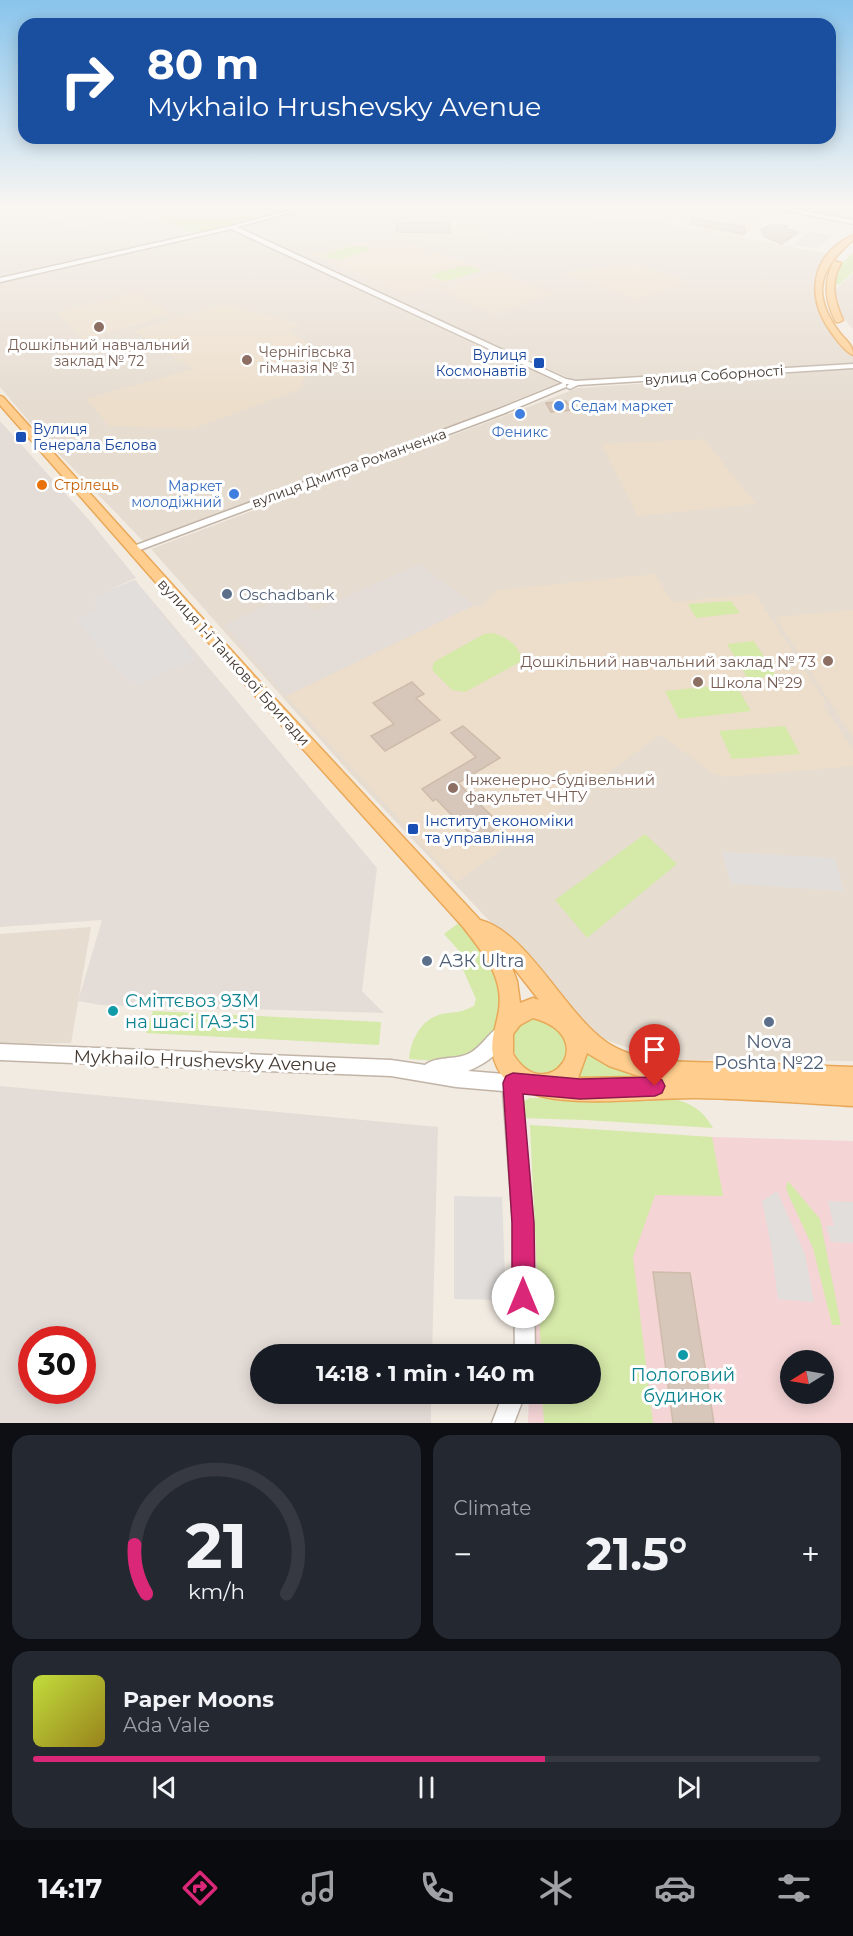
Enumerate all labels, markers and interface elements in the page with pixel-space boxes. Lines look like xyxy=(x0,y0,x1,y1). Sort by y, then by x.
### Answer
text: 80 m xyxy=(147,38,259,90)
icon: right xyxy=(48,42,126,120)
text: Mykhailo Hrushevsky Avenue xyxy=(147,90,541,123)
marker: Дошкільний навчальний заклад № 72 xyxy=(92,320,106,334)
place label: Дошкільний навчальний заклад № 72 xyxy=(8,336,190,370)
place label: Чернігівська гімназія № 31 xyxy=(259,343,355,377)
place label: Вулиця Космонавтів xyxy=(436,346,527,380)
marker: Чернігівська гімназія № 31 xyxy=(240,353,254,367)
marker: Вулиця Космонавтів xyxy=(532,356,546,370)
street label: вулиця Соборності xyxy=(644,361,784,389)
place label: Седам маркет xyxy=(571,397,673,415)
marker: Седам маркет xyxy=(552,399,566,413)
marker: Феникс xyxy=(513,407,527,421)
place label: Вулиця Генерала Бєлова xyxy=(33,420,157,454)
place label: Феникс xyxy=(492,423,548,441)
street label: вулиця Дмитра Романченка xyxy=(249,424,449,512)
marker: Вулиця Генерала Бєлова xyxy=(14,430,28,444)
place label: Стрілець xyxy=(54,476,119,494)
place label: Маркет молодіжний xyxy=(131,477,222,511)
marker: Стрілець xyxy=(35,478,49,492)
marker: Маркет молодіжний xyxy=(227,487,241,501)
street label: вулиця 1-ї Танкової Бригади xyxy=(154,574,314,750)
place label: Oschadbank xyxy=(239,585,335,604)
marker: Oschadbank xyxy=(220,587,234,601)
place label: Дошкільний навчальний заклад № 73 xyxy=(521,652,816,671)
marker: Дошкільний навчальний заклад № 73 xyxy=(821,654,835,668)
place label: Школа №29 xyxy=(710,673,802,692)
marker: Школа №29 xyxy=(691,675,705,689)
place label: Інженерно-будівельний факультет ЧНТУ xyxy=(465,770,655,806)
marker: Інженерно-будівельний факультет ЧНТУ xyxy=(446,781,460,795)
place label: Інститут економіки та управління xyxy=(425,811,574,847)
marker: Інститут економіки та управління xyxy=(406,822,420,836)
place label: АЗК Ultra xyxy=(439,950,524,972)
marker: АЗК Ultra xyxy=(420,954,434,968)
place label: Сміттєвоз 93М на шасі ГАЗ-51 xyxy=(125,990,259,1033)
marker: Сміттєвоз 93М на шасі ГАЗ-51 xyxy=(106,1004,120,1018)
marker: Nova Poshta №22 xyxy=(762,1015,776,1029)
pin xyxy=(629,1024,680,1086)
place label: Nova Poshta №22 xyxy=(714,1031,824,1074)
icon: arrive xyxy=(638,1033,671,1066)
street label: Mykhailo Hrushevsky Avenue xyxy=(73,1045,337,1077)
position arrow xyxy=(491,1265,555,1329)
speed limit sign: 30 xyxy=(18,1326,96,1404)
marker: Пологовий будинок xyxy=(676,1348,690,1362)
north arrow xyxy=(780,1350,834,1404)
map controls xyxy=(780,1350,834,1404)
text: 14:18 · 1 min · 140 m xyxy=(316,1360,535,1387)
place label: Пологовий будинок xyxy=(631,1364,735,1407)
text: Climate xyxy=(454,1496,531,1520)
text: 21 xyxy=(186,1508,247,1584)
text: 21.5° xyxy=(586,1526,687,1581)
text: − xyxy=(454,1534,472,1574)
text: + xyxy=(801,1534,820,1574)
text: km/h xyxy=(188,1578,245,1604)
text: Paper Moons xyxy=(123,1686,274,1713)
text: Ada Vale xyxy=(123,1713,210,1737)
icon: previous xyxy=(148,1771,181,1804)
icon: pause xyxy=(410,1771,443,1804)
icon: next xyxy=(672,1771,705,1804)
icon: directions xyxy=(179,1867,221,1909)
icon: music xyxy=(298,1867,340,1909)
icon: phone xyxy=(416,1867,458,1909)
icon: climate xyxy=(535,1867,577,1909)
icon: car xyxy=(654,1867,696,1909)
icon: filters xyxy=(773,1867,815,1909)
text: 14:17 xyxy=(38,1872,102,1905)

